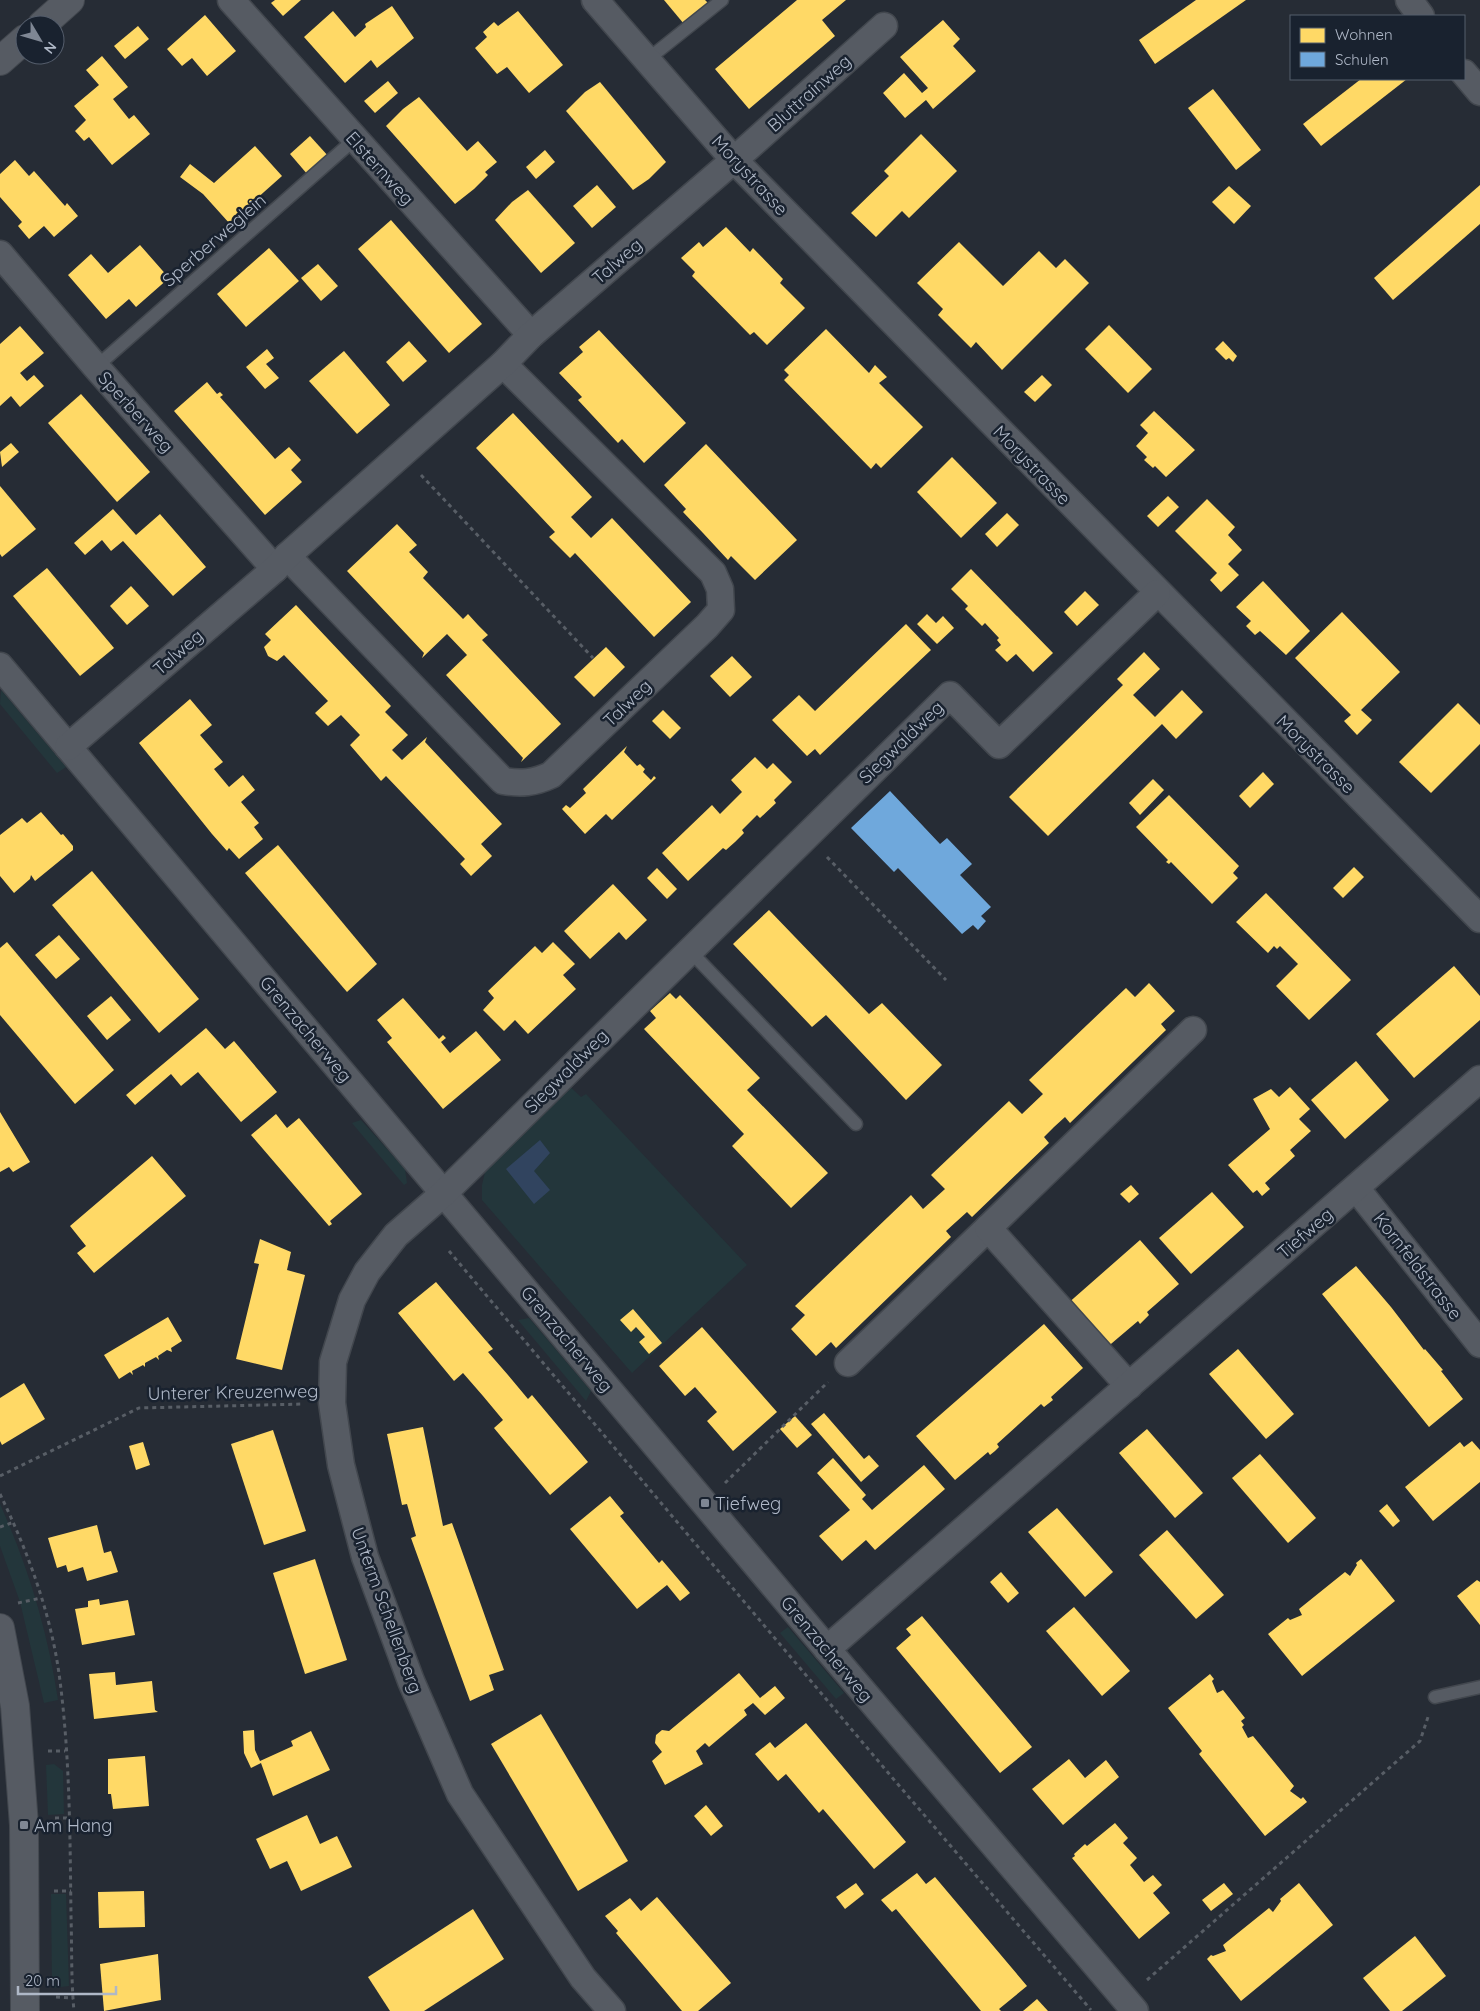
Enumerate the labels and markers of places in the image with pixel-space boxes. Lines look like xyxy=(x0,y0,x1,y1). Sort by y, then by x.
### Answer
place label: Tiefweg xyxy=(715,1492,781,1515)
marker: Tiefweg xyxy=(699,1497,711,1509)
place label: Am Hang xyxy=(34,1814,112,1837)
marker: Am Hang xyxy=(18,1819,30,1831)

